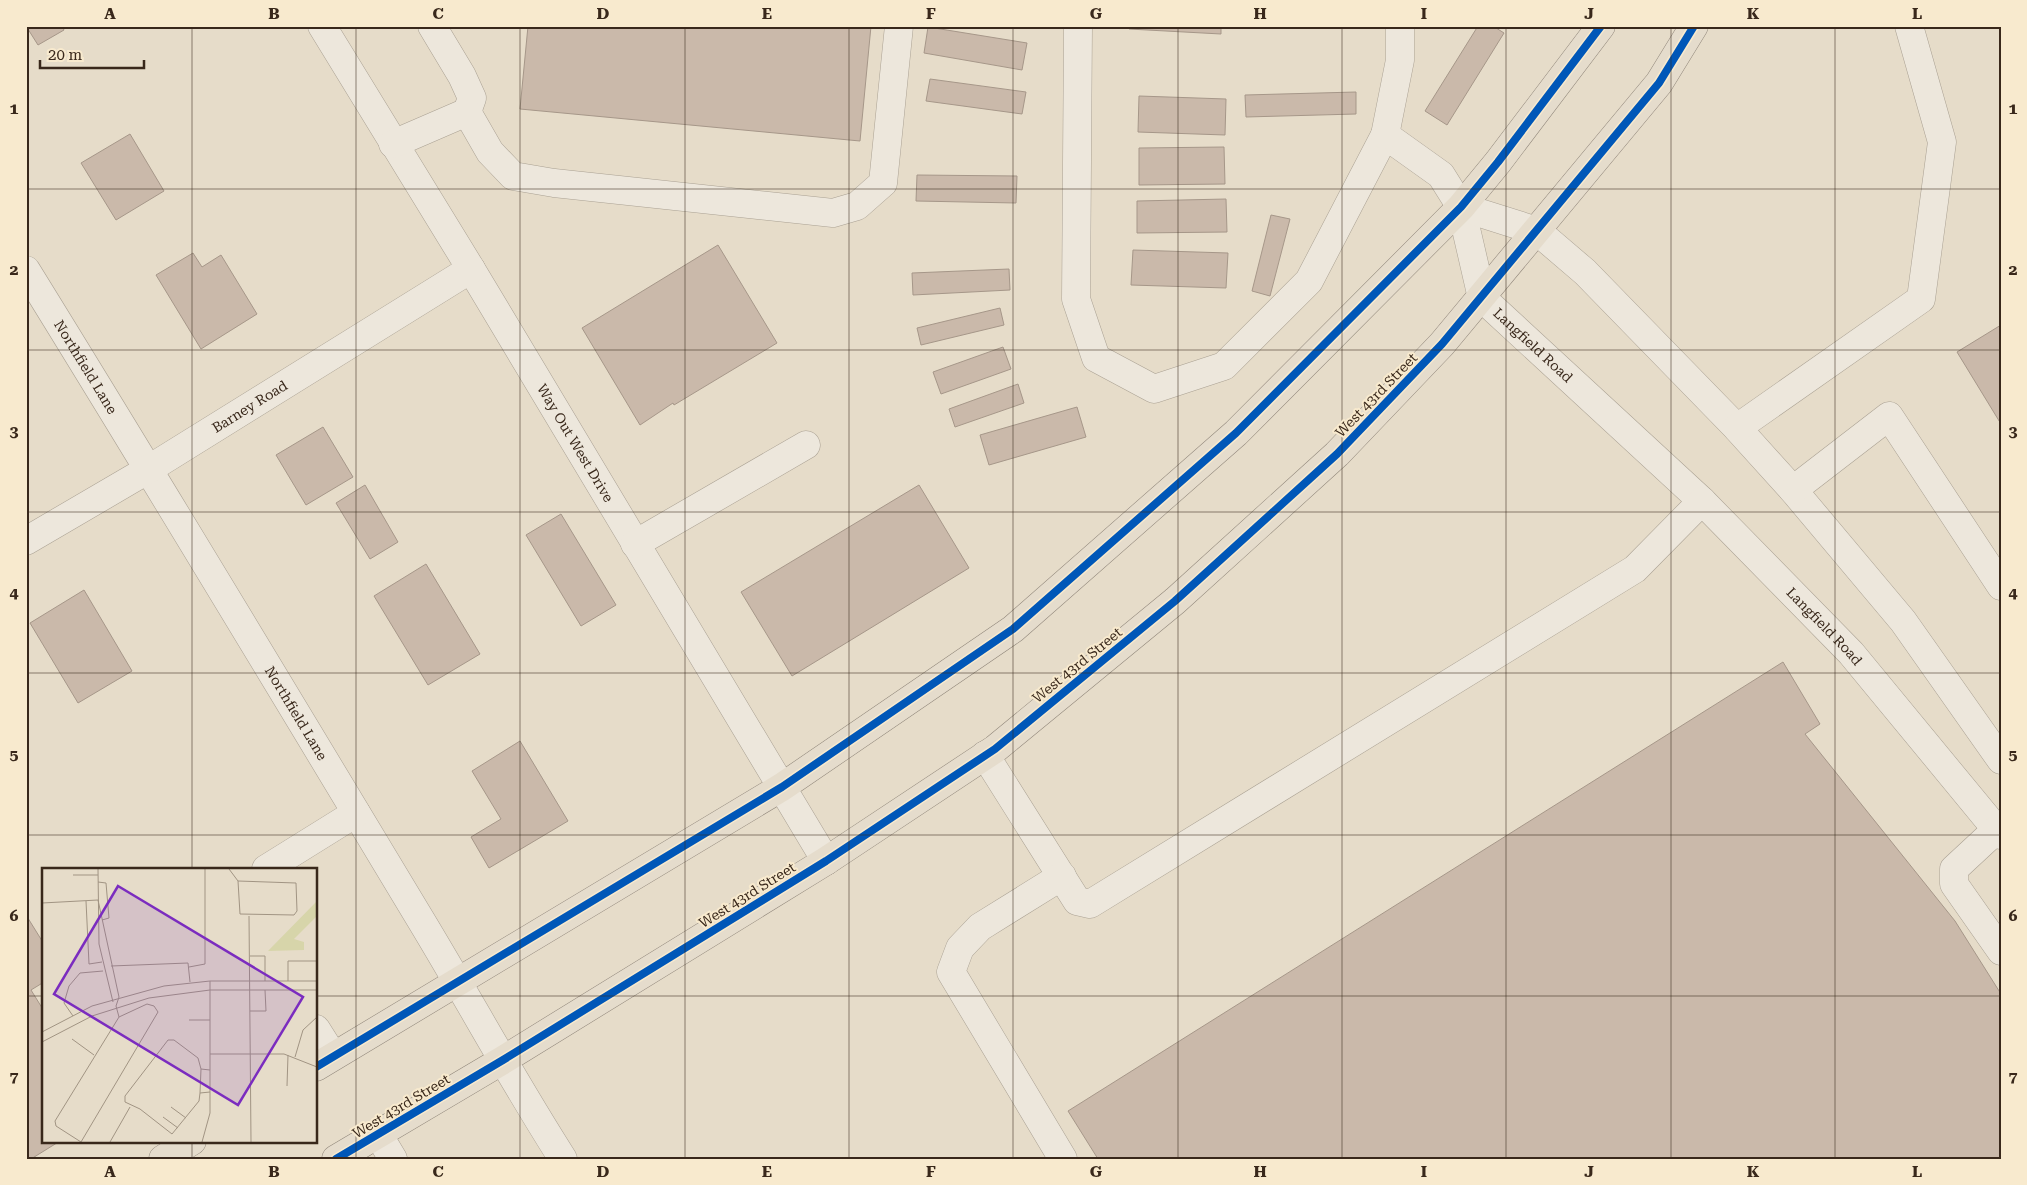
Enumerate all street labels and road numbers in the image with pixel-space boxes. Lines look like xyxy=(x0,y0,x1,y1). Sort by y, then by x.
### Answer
street label: Langfield Road xyxy=(1490,305,1576,385)
street label: Northfield Lane xyxy=(51,317,121,417)
street label: West 43rd Street xyxy=(1332,350,1420,440)
street label: Barney Road xyxy=(209,377,290,436)
street label: Way Out West Drive xyxy=(534,381,617,505)
street label: Langfield Road xyxy=(1783,584,1866,668)
street label: West 43rd Street xyxy=(1029,624,1125,706)
street label: Northfield Lane xyxy=(262,663,331,763)
street label: West 43rd Street xyxy=(696,859,798,931)
street label: West 43rd Street xyxy=(349,1071,453,1141)

